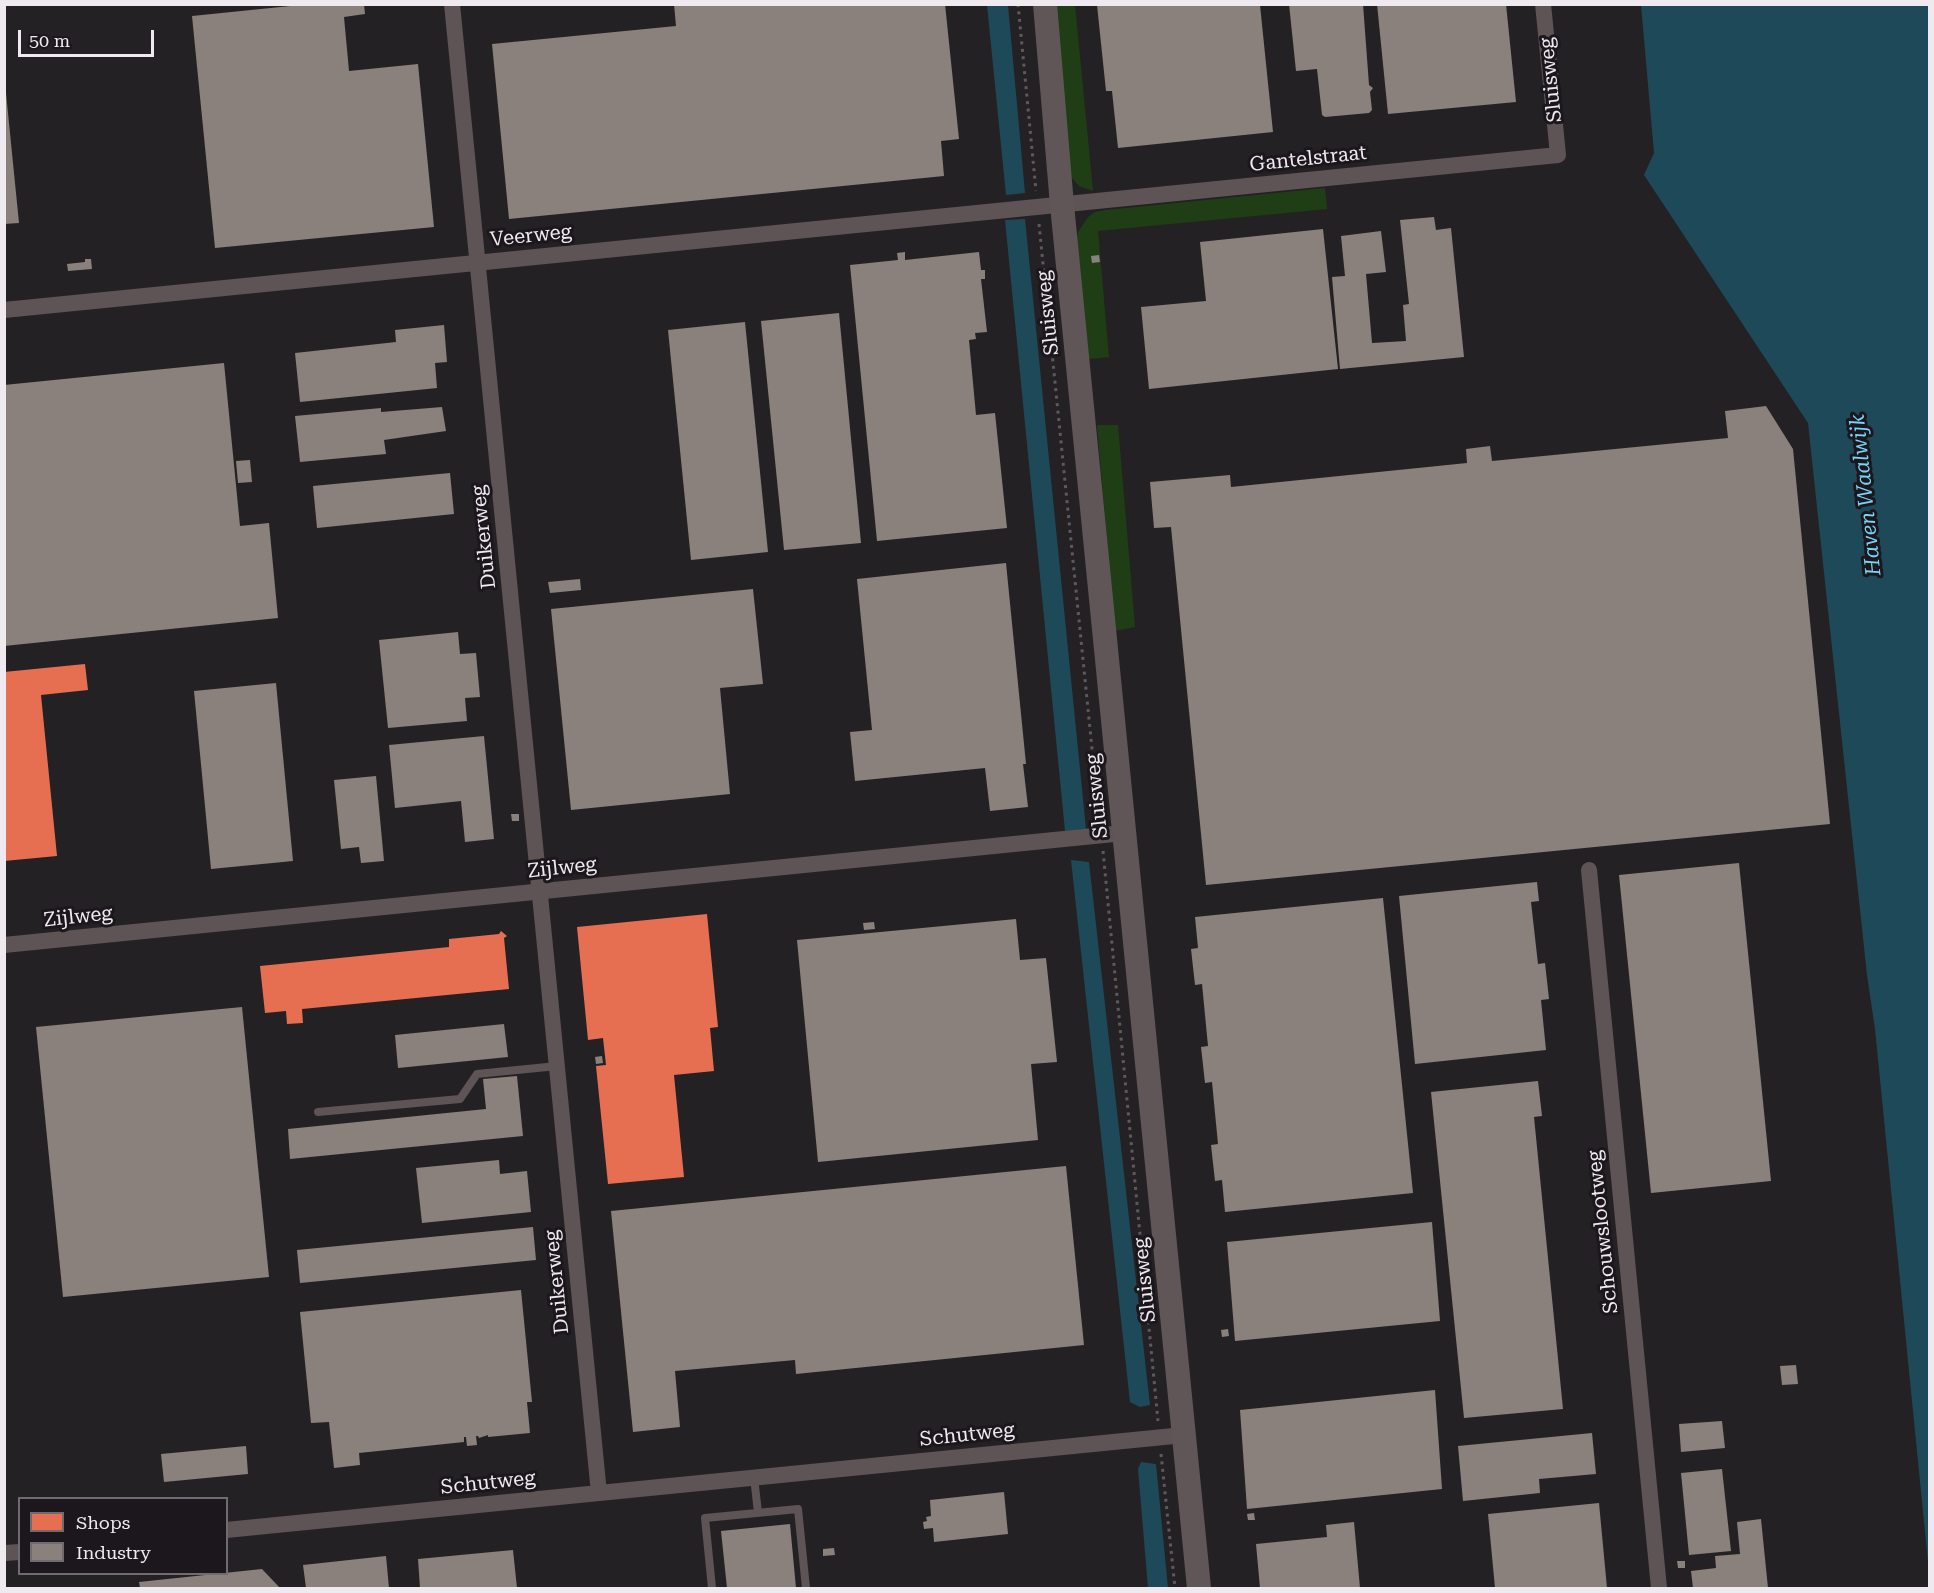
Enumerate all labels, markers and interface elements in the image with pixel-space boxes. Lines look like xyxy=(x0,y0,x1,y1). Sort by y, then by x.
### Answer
scale bar xyxy=(21,18,158,56)
text: 50 m xyxy=(29,30,70,51)
street label: Sluisweg xyxy=(1535,36,1567,124)
street label: Gantelstraat xyxy=(1248,141,1368,177)
street label: Veerweg xyxy=(489,220,573,252)
street label: Sluisweg xyxy=(1032,269,1064,357)
water label: Haven Waalwijk xyxy=(1845,413,1887,577)
street label: Duikerweg xyxy=(467,484,501,590)
street label: Sluisweg xyxy=(1081,752,1113,840)
street label: Zijlweg xyxy=(526,852,598,884)
street label: Zijlweg xyxy=(42,901,114,933)
street label: Schouwslootweg xyxy=(1582,1149,1624,1315)
street label: Duikerweg xyxy=(540,1229,574,1335)
street label: Sluisweg xyxy=(1129,1236,1161,1324)
street label: Schutweg xyxy=(918,1418,1016,1452)
street label: Schutweg xyxy=(439,1466,537,1500)
legend xyxy=(18,1497,228,1575)
text: Shops xyxy=(76,1512,130,1533)
text: Industry xyxy=(76,1542,151,1563)

